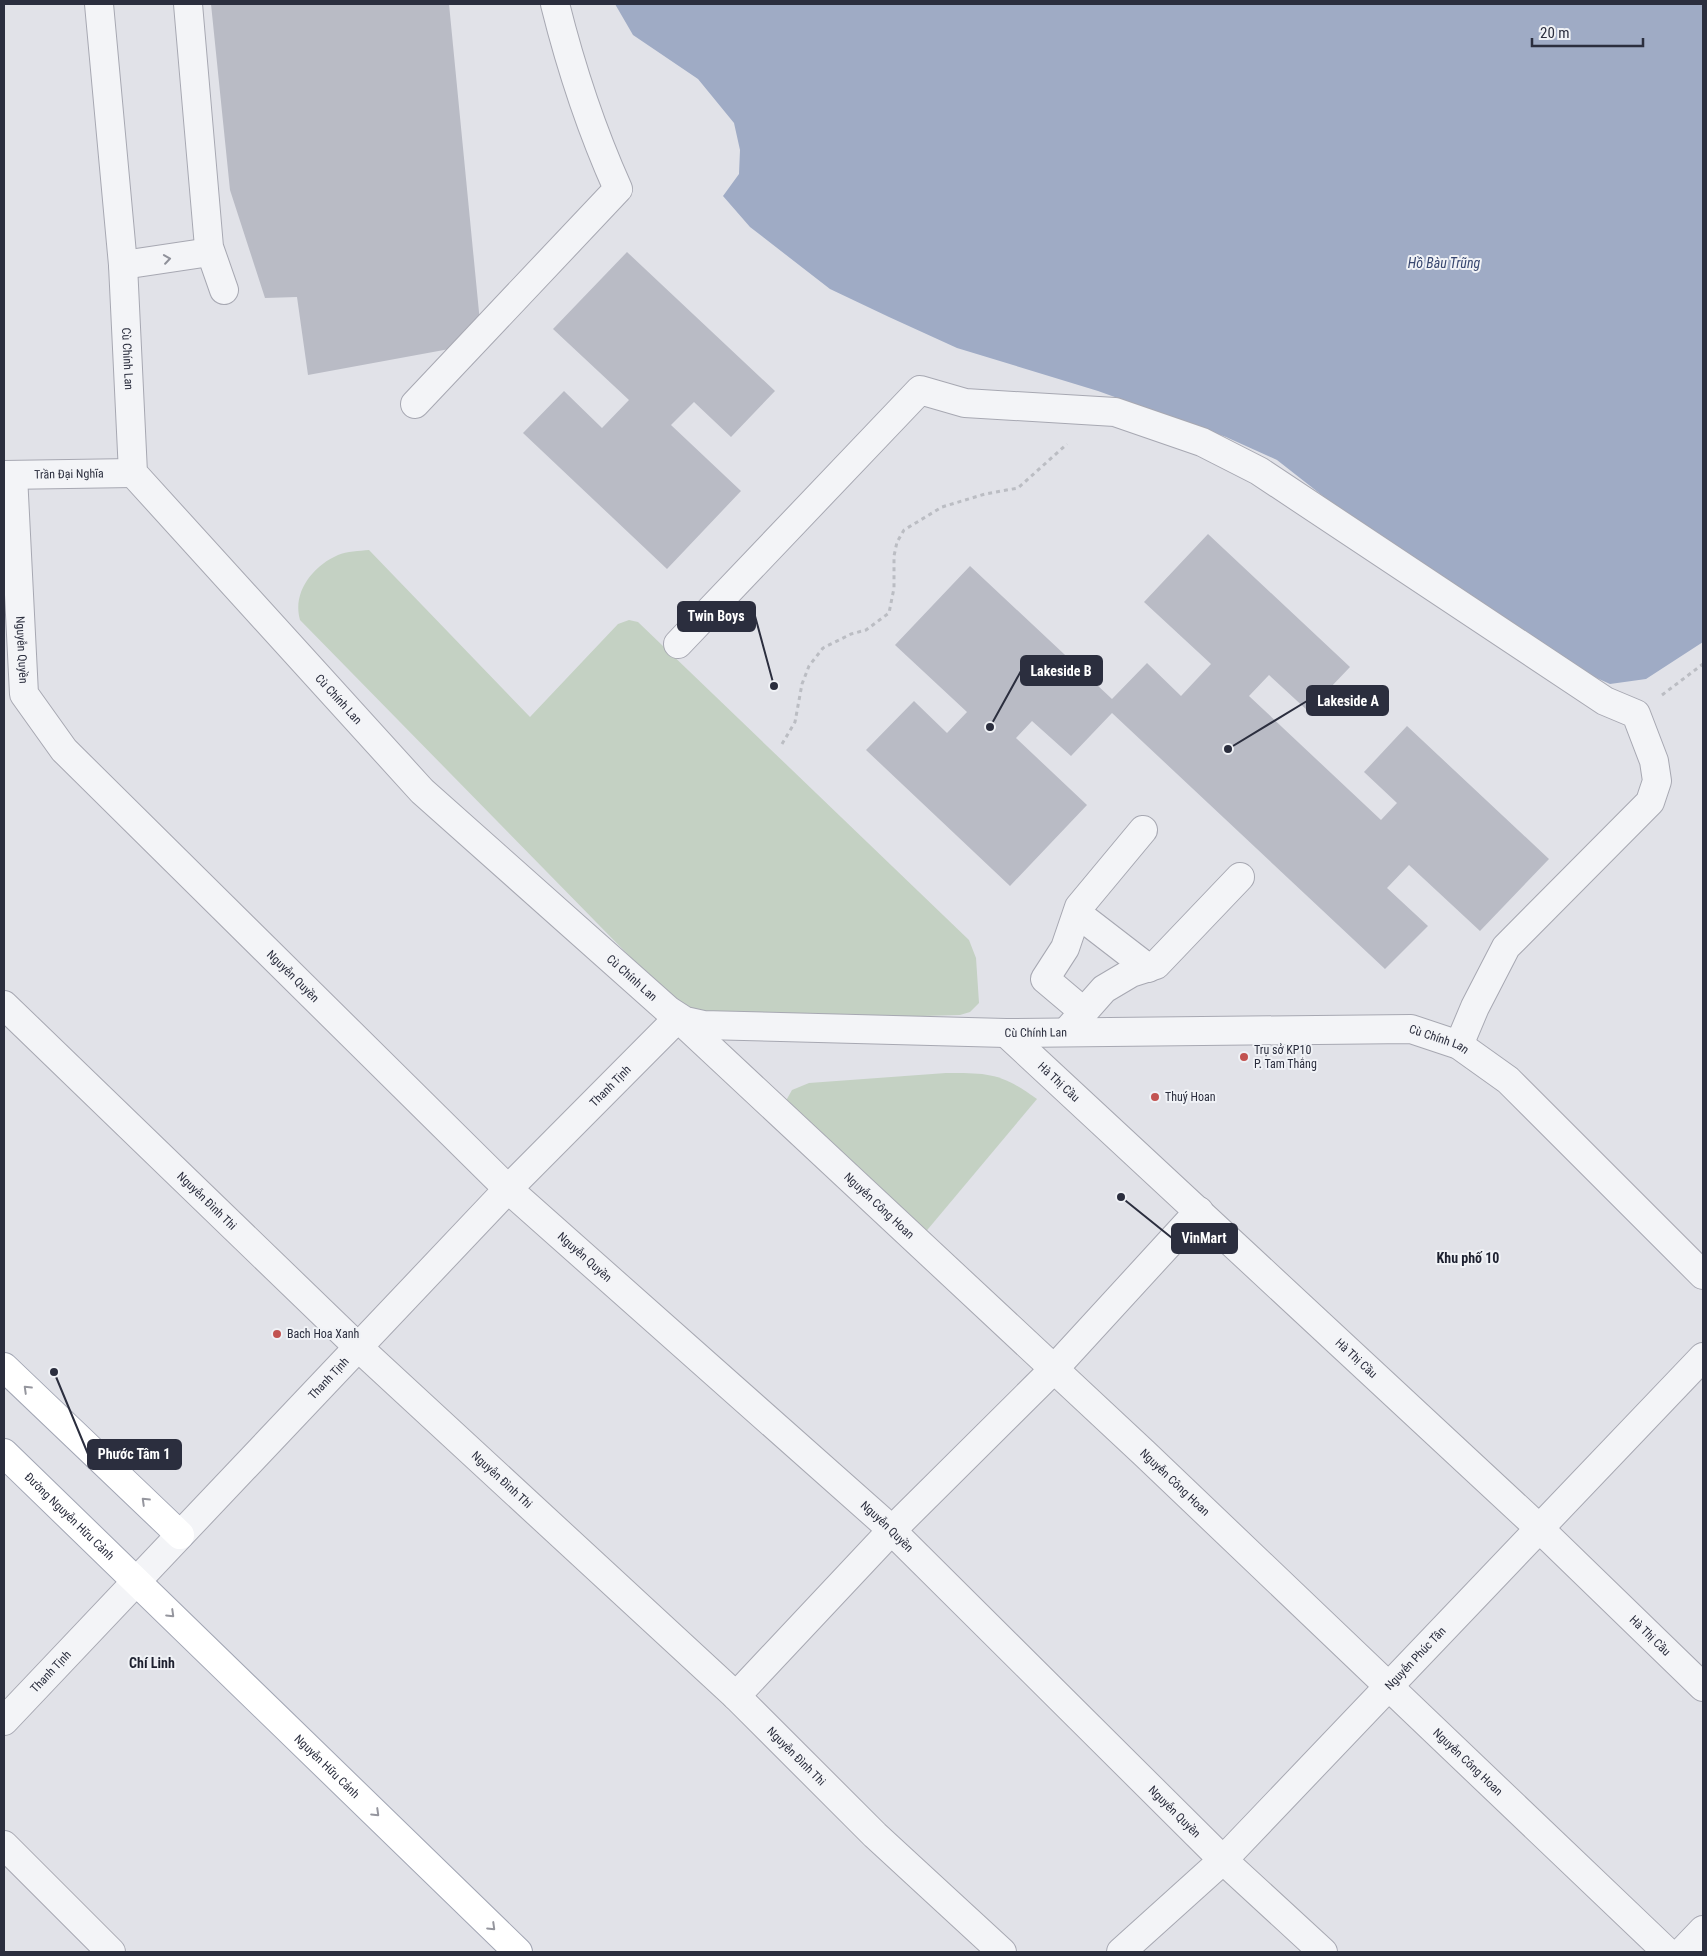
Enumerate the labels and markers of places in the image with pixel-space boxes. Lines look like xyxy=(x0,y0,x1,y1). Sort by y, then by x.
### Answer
callout: Twin Boys xyxy=(678,602,755,631)
callout: Lakeside B xyxy=(1021,656,1102,685)
callout: Lakeside A xyxy=(1307,686,1388,715)
place label: Trụ sở KP10 P. Tam Thắng xyxy=(1254,1043,1317,1071)
marker: Trụ sở KP10 P. Tam Thắng xyxy=(1238,1051,1250,1063)
place label: Thuý Hoan xyxy=(1165,1090,1216,1104)
marker: Thuý Hoan xyxy=(1149,1091,1161,1103)
callout: VinMart xyxy=(1172,1224,1237,1253)
place label: Bach Hoa Xanh xyxy=(287,1327,360,1341)
marker: Bach Hoa Xanh xyxy=(271,1328,283,1340)
callout: Phước Tâm 1 xyxy=(88,1440,181,1469)

